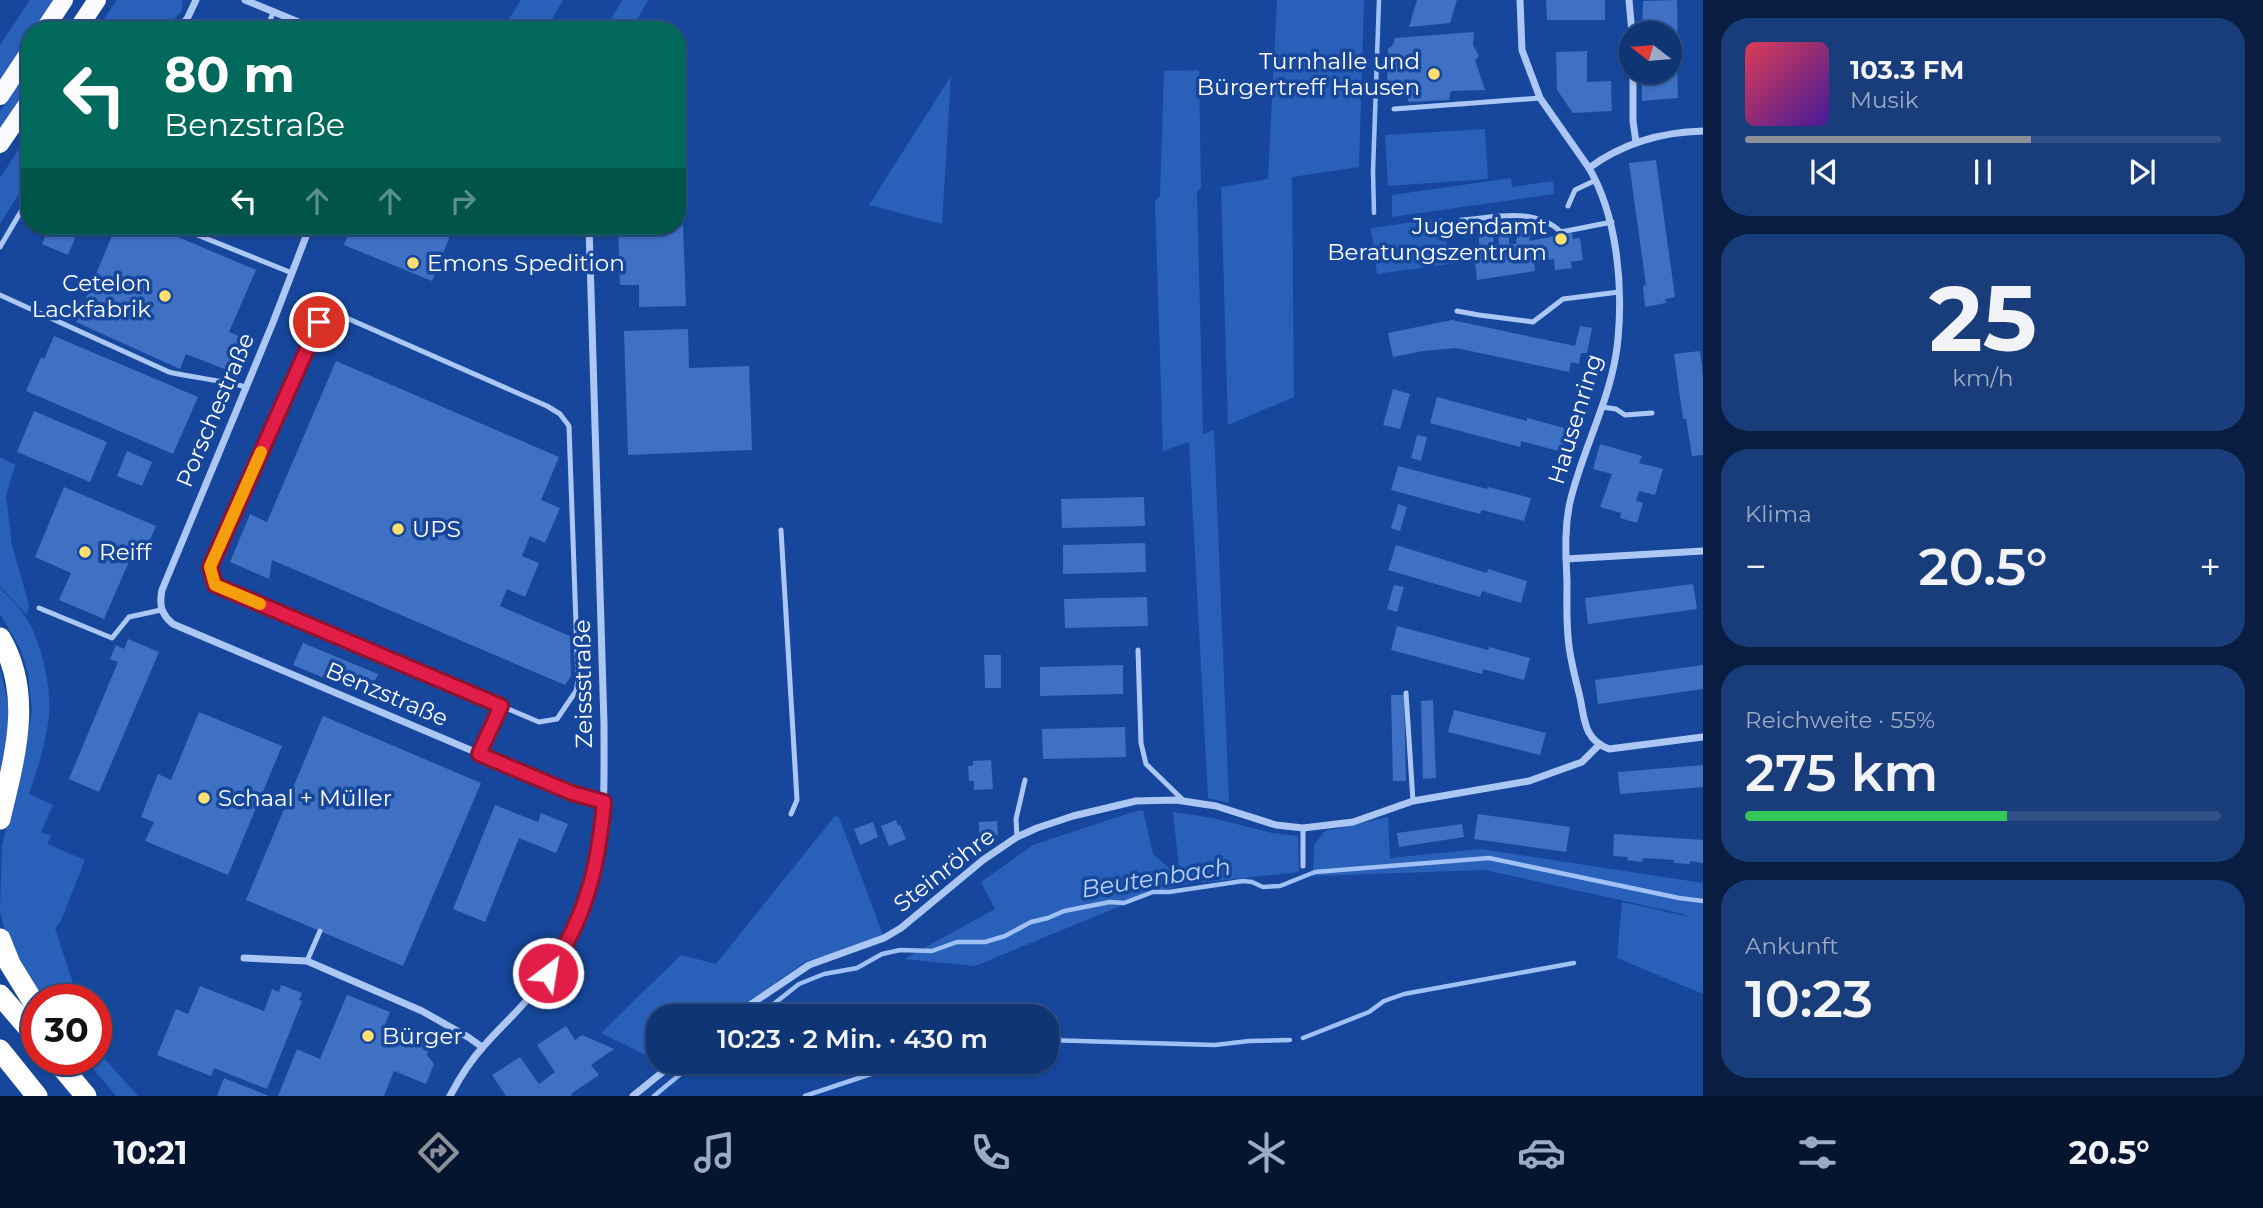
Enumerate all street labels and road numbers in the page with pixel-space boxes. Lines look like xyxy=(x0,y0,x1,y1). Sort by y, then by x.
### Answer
street label: Porschestraße xyxy=(170,329,260,491)
street label: Hausenring xyxy=(1542,350,1608,488)
street label: Zeissstraße xyxy=(568,619,598,749)
street label: Benzstraße xyxy=(322,656,452,732)
street label: Steinröhre xyxy=(888,822,1000,918)

